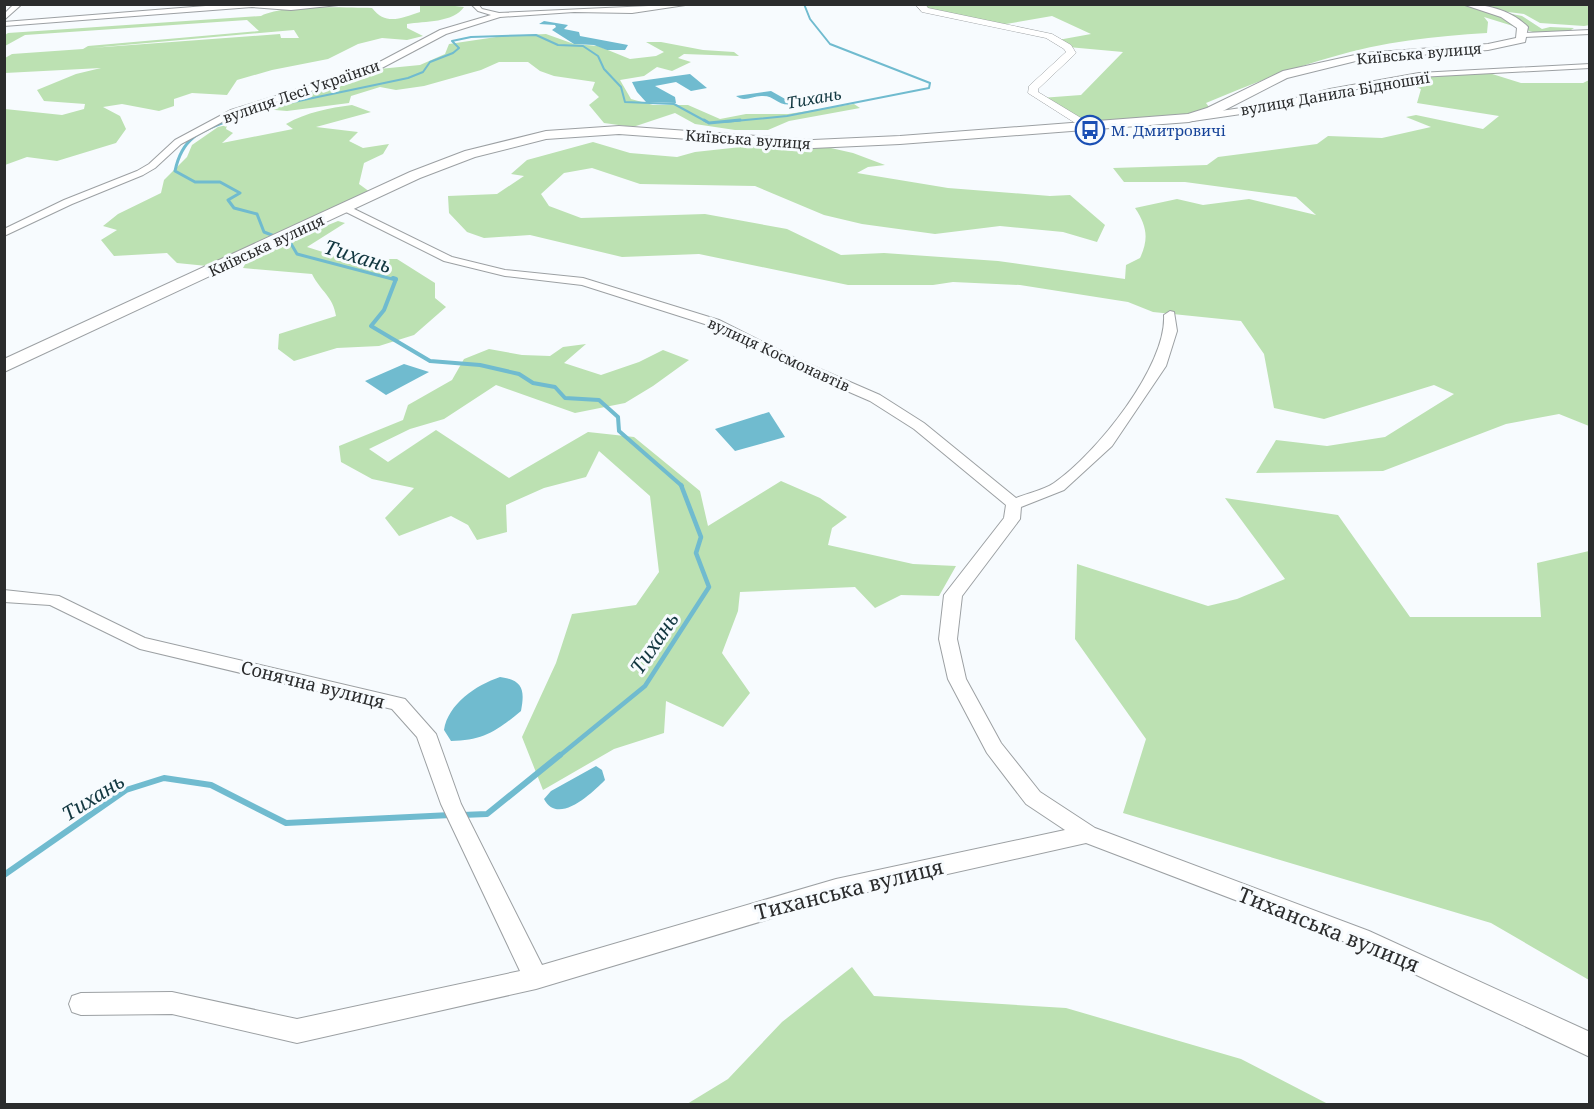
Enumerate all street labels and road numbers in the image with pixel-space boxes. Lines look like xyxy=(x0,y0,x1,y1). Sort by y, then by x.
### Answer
street label: Київська вулиця xyxy=(1356,38,1482,68)
street label: вулиця Лесі Українки xyxy=(220,55,382,127)
street label: вулиця Данила Бідношиї xyxy=(1239,66,1431,120)
street label: Київська вулиця xyxy=(685,125,811,153)
street label: Київська вулиця xyxy=(205,209,327,281)
street label: вулиця Космонавтів xyxy=(705,312,853,396)
street label: Сонячна вулиця xyxy=(238,654,388,714)
street label: Тиханська вулиця xyxy=(752,852,946,926)
street label: Тиханська вулиця xyxy=(1234,880,1424,978)

